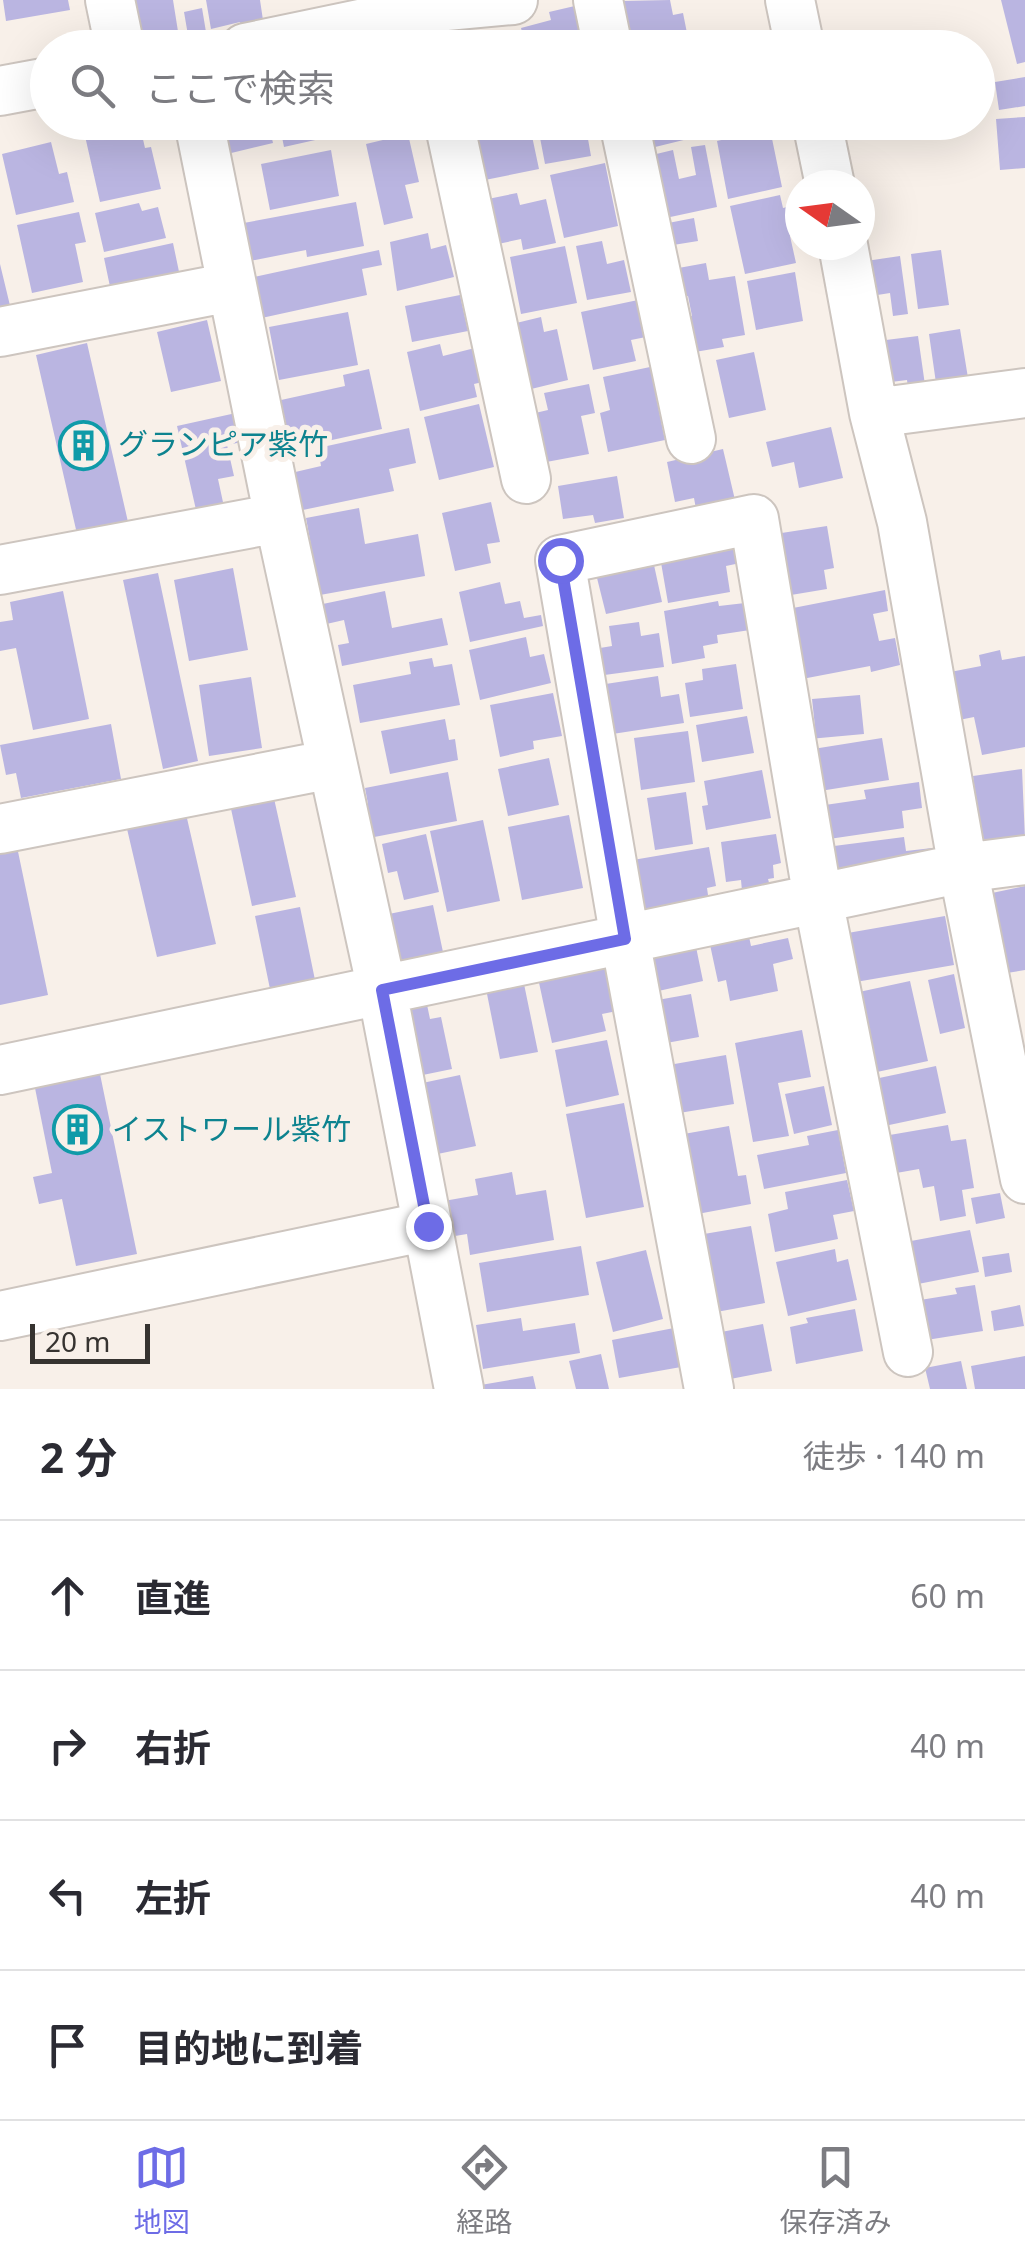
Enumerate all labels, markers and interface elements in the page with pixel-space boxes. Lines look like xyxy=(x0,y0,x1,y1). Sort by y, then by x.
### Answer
search box xyxy=(30,30,995,140)
icon: search xyxy=(65,58,120,113)
text: ここで検索 xyxy=(145,61,335,113)
north arrow xyxy=(785,170,875,260)
building icon: グランピア紫竹 xyxy=(57,419,109,471)
place label: グランピア紫竹 xyxy=(118,423,328,464)
route start xyxy=(538,538,584,584)
building icon: イストワール紫竹 xyxy=(51,1104,103,1156)
place label: イストワール紫竹 xyxy=(112,1108,351,1149)
route end xyxy=(406,1204,452,1250)
scale bar xyxy=(30,1319,150,1364)
text: 20 m xyxy=(45,1322,111,1360)
text: 2 分 xyxy=(40,1428,117,1485)
text: 徒歩 · 140 m xyxy=(803,1434,985,1477)
icon: ahead xyxy=(40,1568,95,1623)
text: 直進 xyxy=(135,1571,211,1623)
text: 60 m xyxy=(910,1574,985,1617)
icon: right xyxy=(40,1718,95,1773)
text: 右折 xyxy=(135,1721,211,1773)
text: 40 m xyxy=(910,1724,985,1767)
icon: left xyxy=(40,1868,95,1923)
text: 左折 xyxy=(135,1871,211,1923)
text: 40 m xyxy=(910,1874,985,1917)
icon: arrive xyxy=(40,2018,95,2073)
text: 目的地に到着 xyxy=(135,2021,363,2073)
tab: 地図 xyxy=(133,2140,190,2240)
tab: 経路 xyxy=(456,2140,513,2240)
tab: 保存済み xyxy=(779,2140,892,2240)

